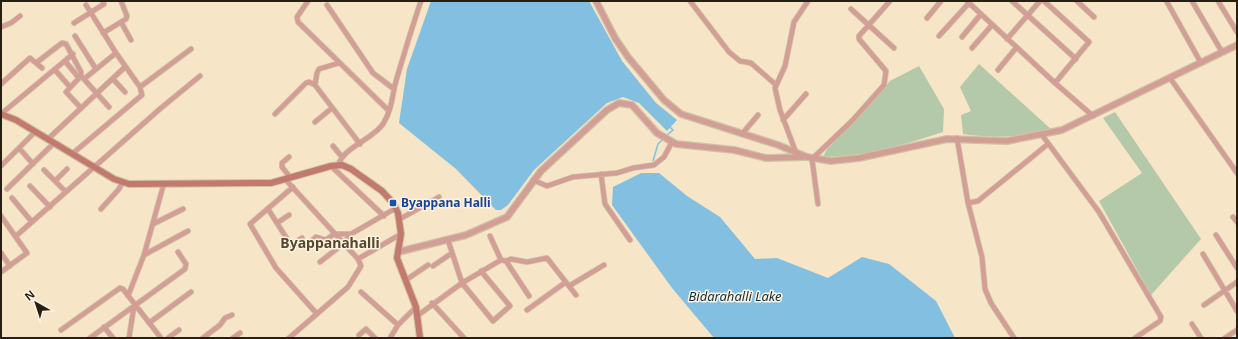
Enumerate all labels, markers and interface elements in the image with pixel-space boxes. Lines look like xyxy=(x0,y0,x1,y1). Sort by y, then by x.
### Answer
place label: Byappana Halli xyxy=(401,194,491,211)
marker: Byappana Halli xyxy=(388,198,398,208)
district label: Byappanahalli xyxy=(280,233,380,252)
north arrow xyxy=(16,283,56,323)
text: N xyxy=(21,286,38,303)
water label: Bidarahalli Lake xyxy=(689,287,782,305)

